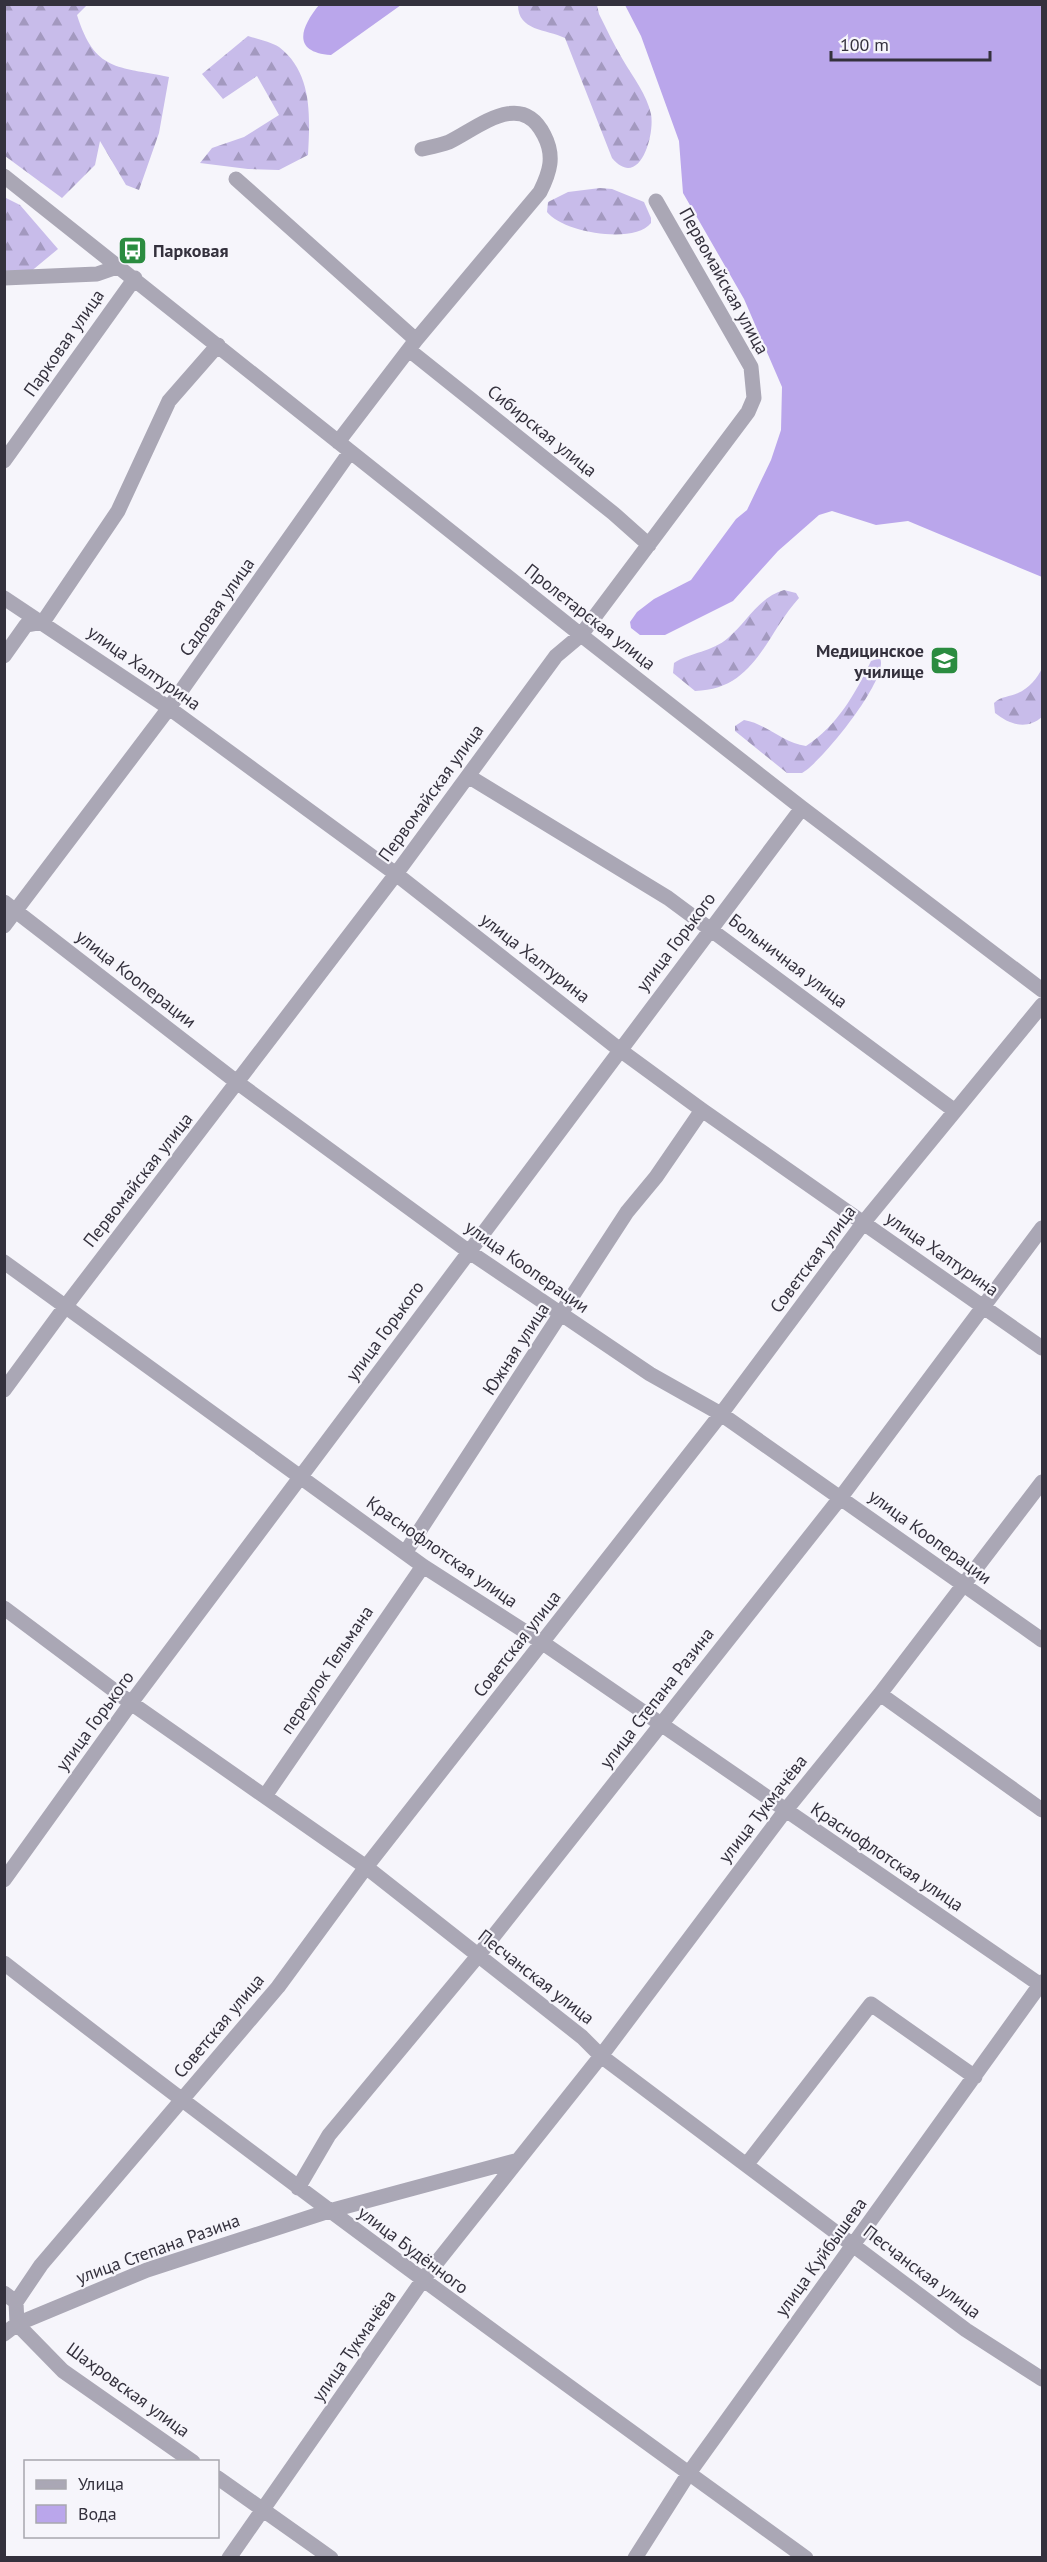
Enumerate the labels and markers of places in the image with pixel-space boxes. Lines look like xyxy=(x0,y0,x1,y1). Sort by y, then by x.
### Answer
bus stop icon: Парковая xyxy=(116,235,148,267)
place label: Парковая xyxy=(153,239,228,262)
place label: Медицинское училище xyxy=(816,639,924,683)
school or university icon: Медицинское училище xyxy=(929,645,961,677)

